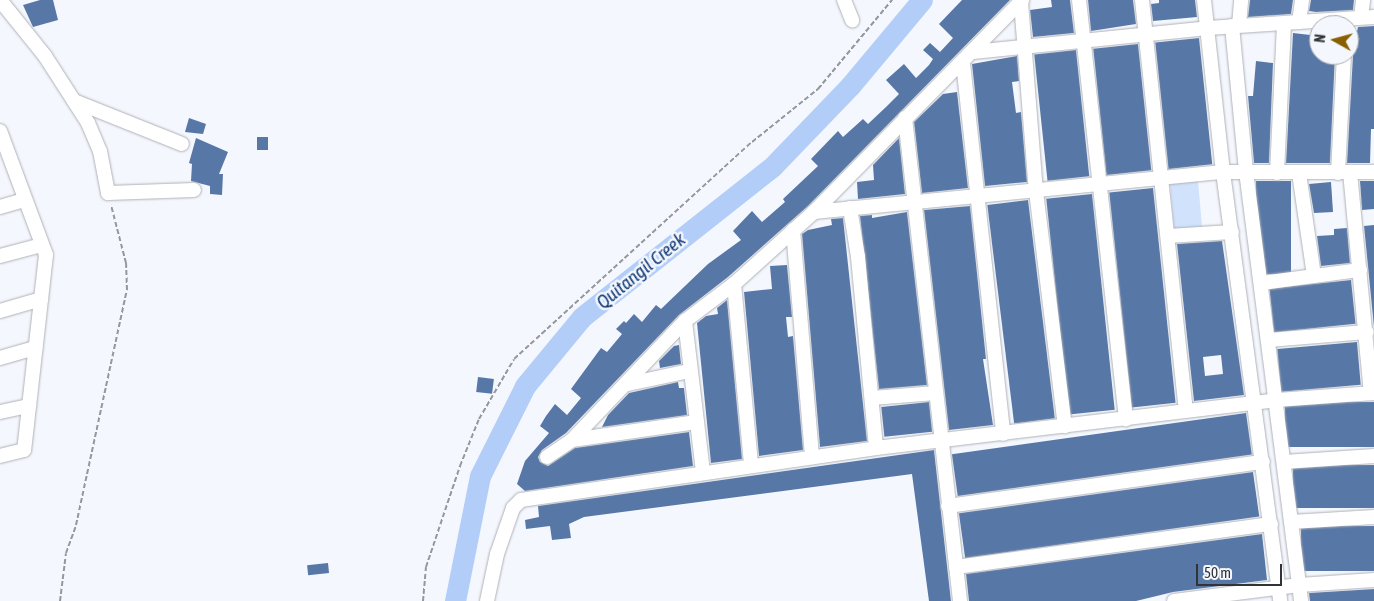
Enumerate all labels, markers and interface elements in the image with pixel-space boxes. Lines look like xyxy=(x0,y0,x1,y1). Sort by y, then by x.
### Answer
north arrow xyxy=(1309,15,1359,65)
text: N xyxy=(1312,33,1329,43)
water label: Quitangil Creek xyxy=(592,228,690,314)
scale bar xyxy=(1199,554,1285,586)
text: 50 m xyxy=(1204,564,1231,581)

